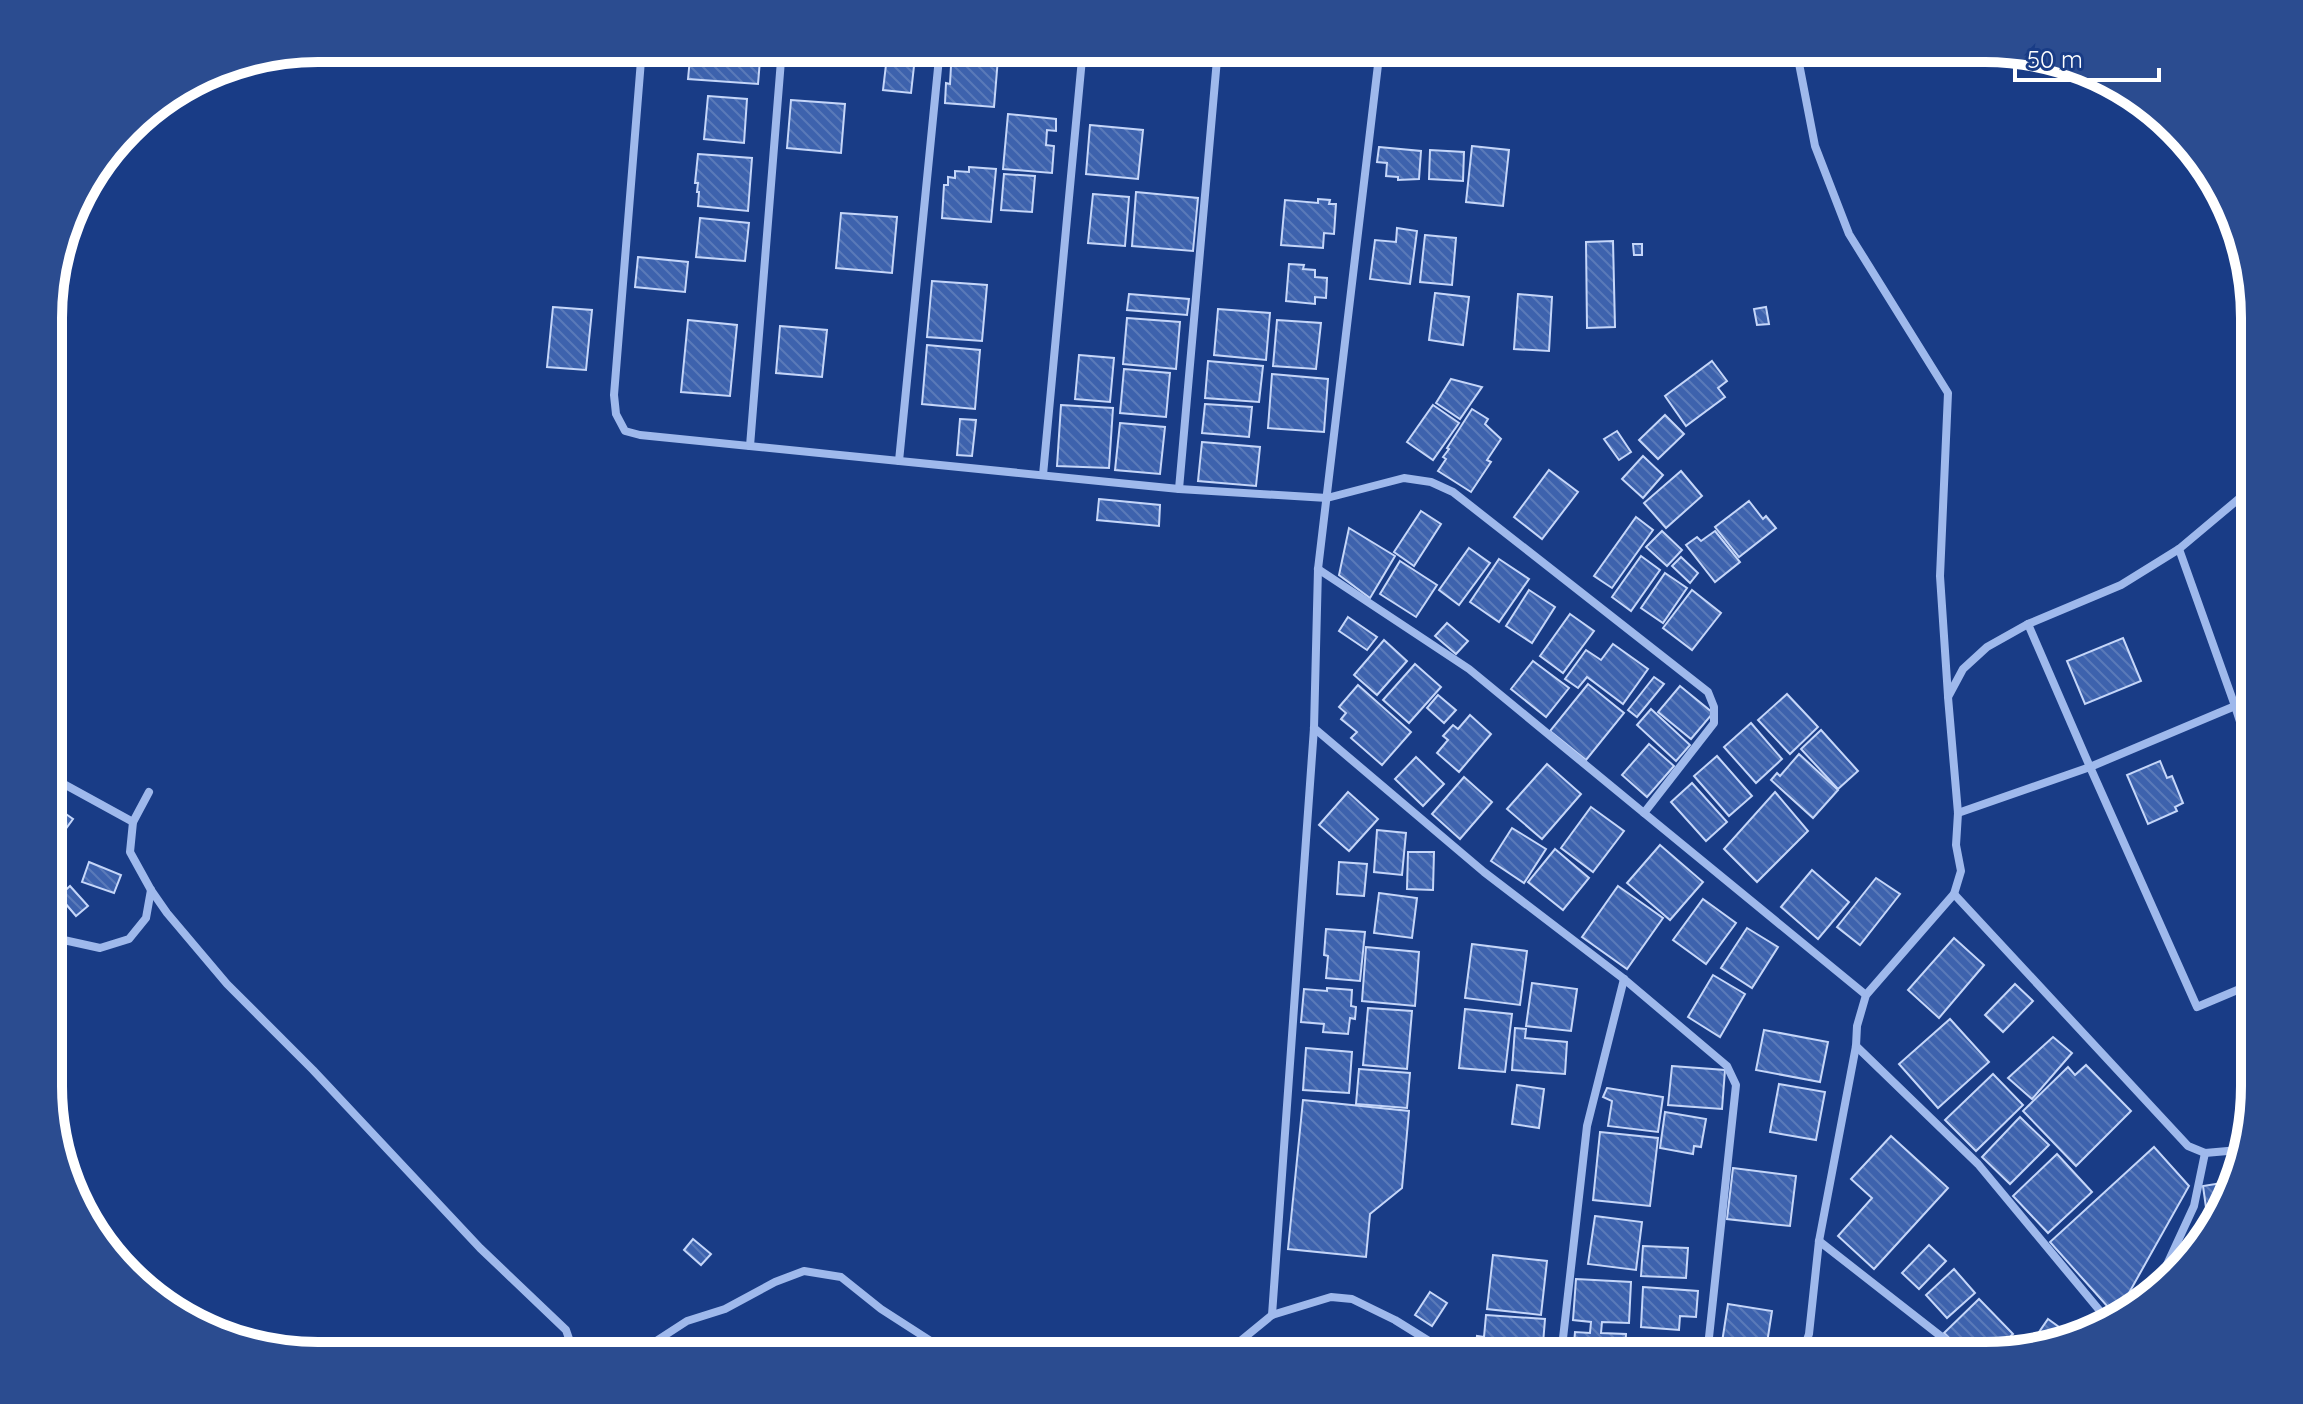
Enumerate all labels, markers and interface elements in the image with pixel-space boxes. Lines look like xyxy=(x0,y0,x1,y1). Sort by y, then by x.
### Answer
scale bar xyxy=(2015,32,2159,82)
text: 50 m xyxy=(2027,44,2083,74)

